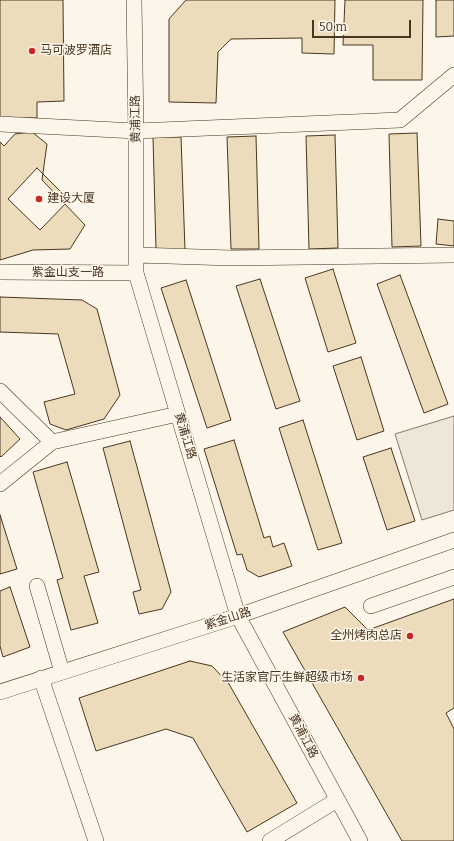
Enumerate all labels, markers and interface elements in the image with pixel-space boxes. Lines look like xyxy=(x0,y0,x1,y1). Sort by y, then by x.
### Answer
scale bar xyxy=(314,12,413,38)
text: 50 m xyxy=(319,20,347,34)
place label: 马可波罗酒店 xyxy=(40,44,112,58)
marker: 马可波罗酒店 xyxy=(27,46,37,56)
street label: 黄浦江路 xyxy=(128,95,144,143)
place label: 建设大厦 xyxy=(47,192,95,206)
marker: 建设大厦 xyxy=(34,194,44,204)
street label: 紫金山支一路 xyxy=(32,266,104,280)
street label: 黄浦江路 xyxy=(171,411,199,461)
street label: 紫金山路 xyxy=(203,605,253,633)
place label: 全州烤肉总店 xyxy=(330,629,402,643)
marker: 全州烤肉总店 xyxy=(405,631,415,641)
place label: 生活家官厅生鲜超级市场 xyxy=(221,671,353,685)
marker: 生活家官厅生鲜超级市场 xyxy=(356,673,366,683)
street label: 黄浦江路 xyxy=(285,711,321,761)

